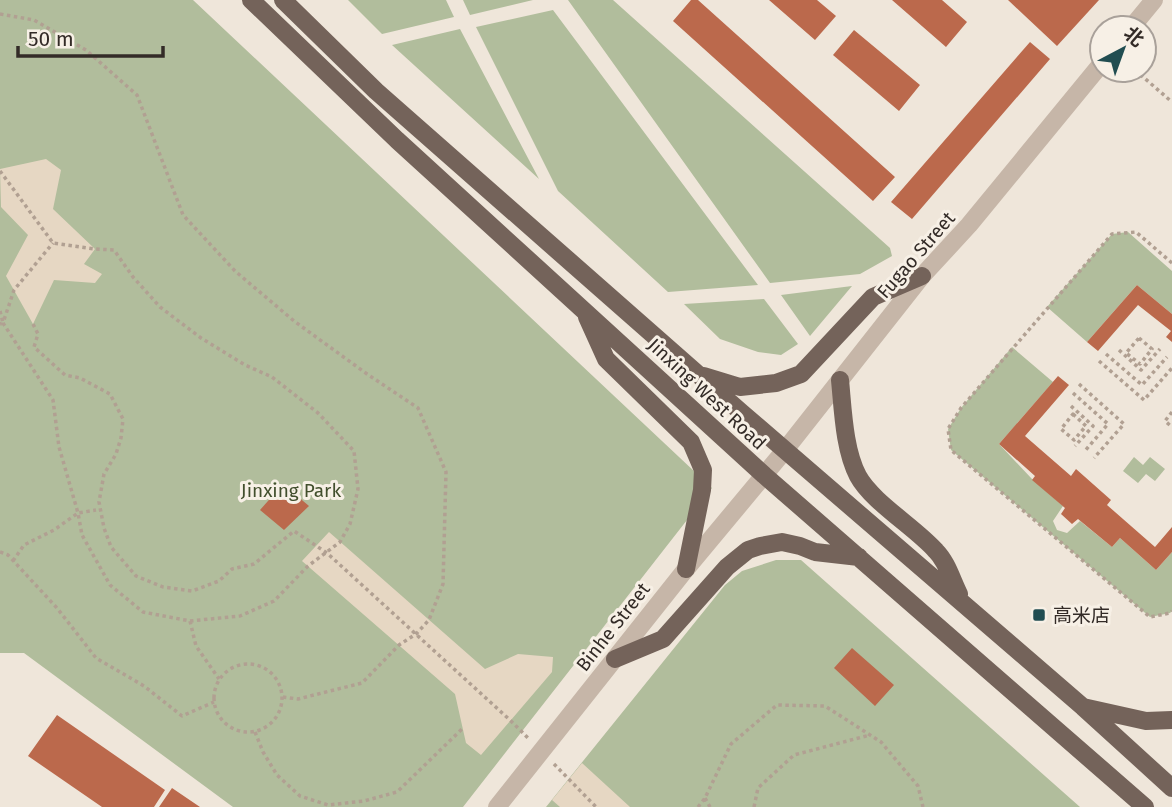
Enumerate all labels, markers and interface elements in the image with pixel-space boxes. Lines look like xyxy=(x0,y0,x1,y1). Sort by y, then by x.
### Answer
scale bar xyxy=(18,14,163,58)
north arrow xyxy=(1088,14,1158,84)
text: 北 xyxy=(1119,22,1149,51)
text: 50 m xyxy=(28,26,74,52)
street label: Fugao Street xyxy=(872,207,960,303)
street label: Jinxing West Road xyxy=(643,333,771,455)
park label: Jinxing Park xyxy=(241,479,341,502)
street label: Binhe Street xyxy=(571,578,655,676)
place label: 高米店 xyxy=(1053,604,1110,627)
marker: 高米店 xyxy=(1031,607,1047,623)

